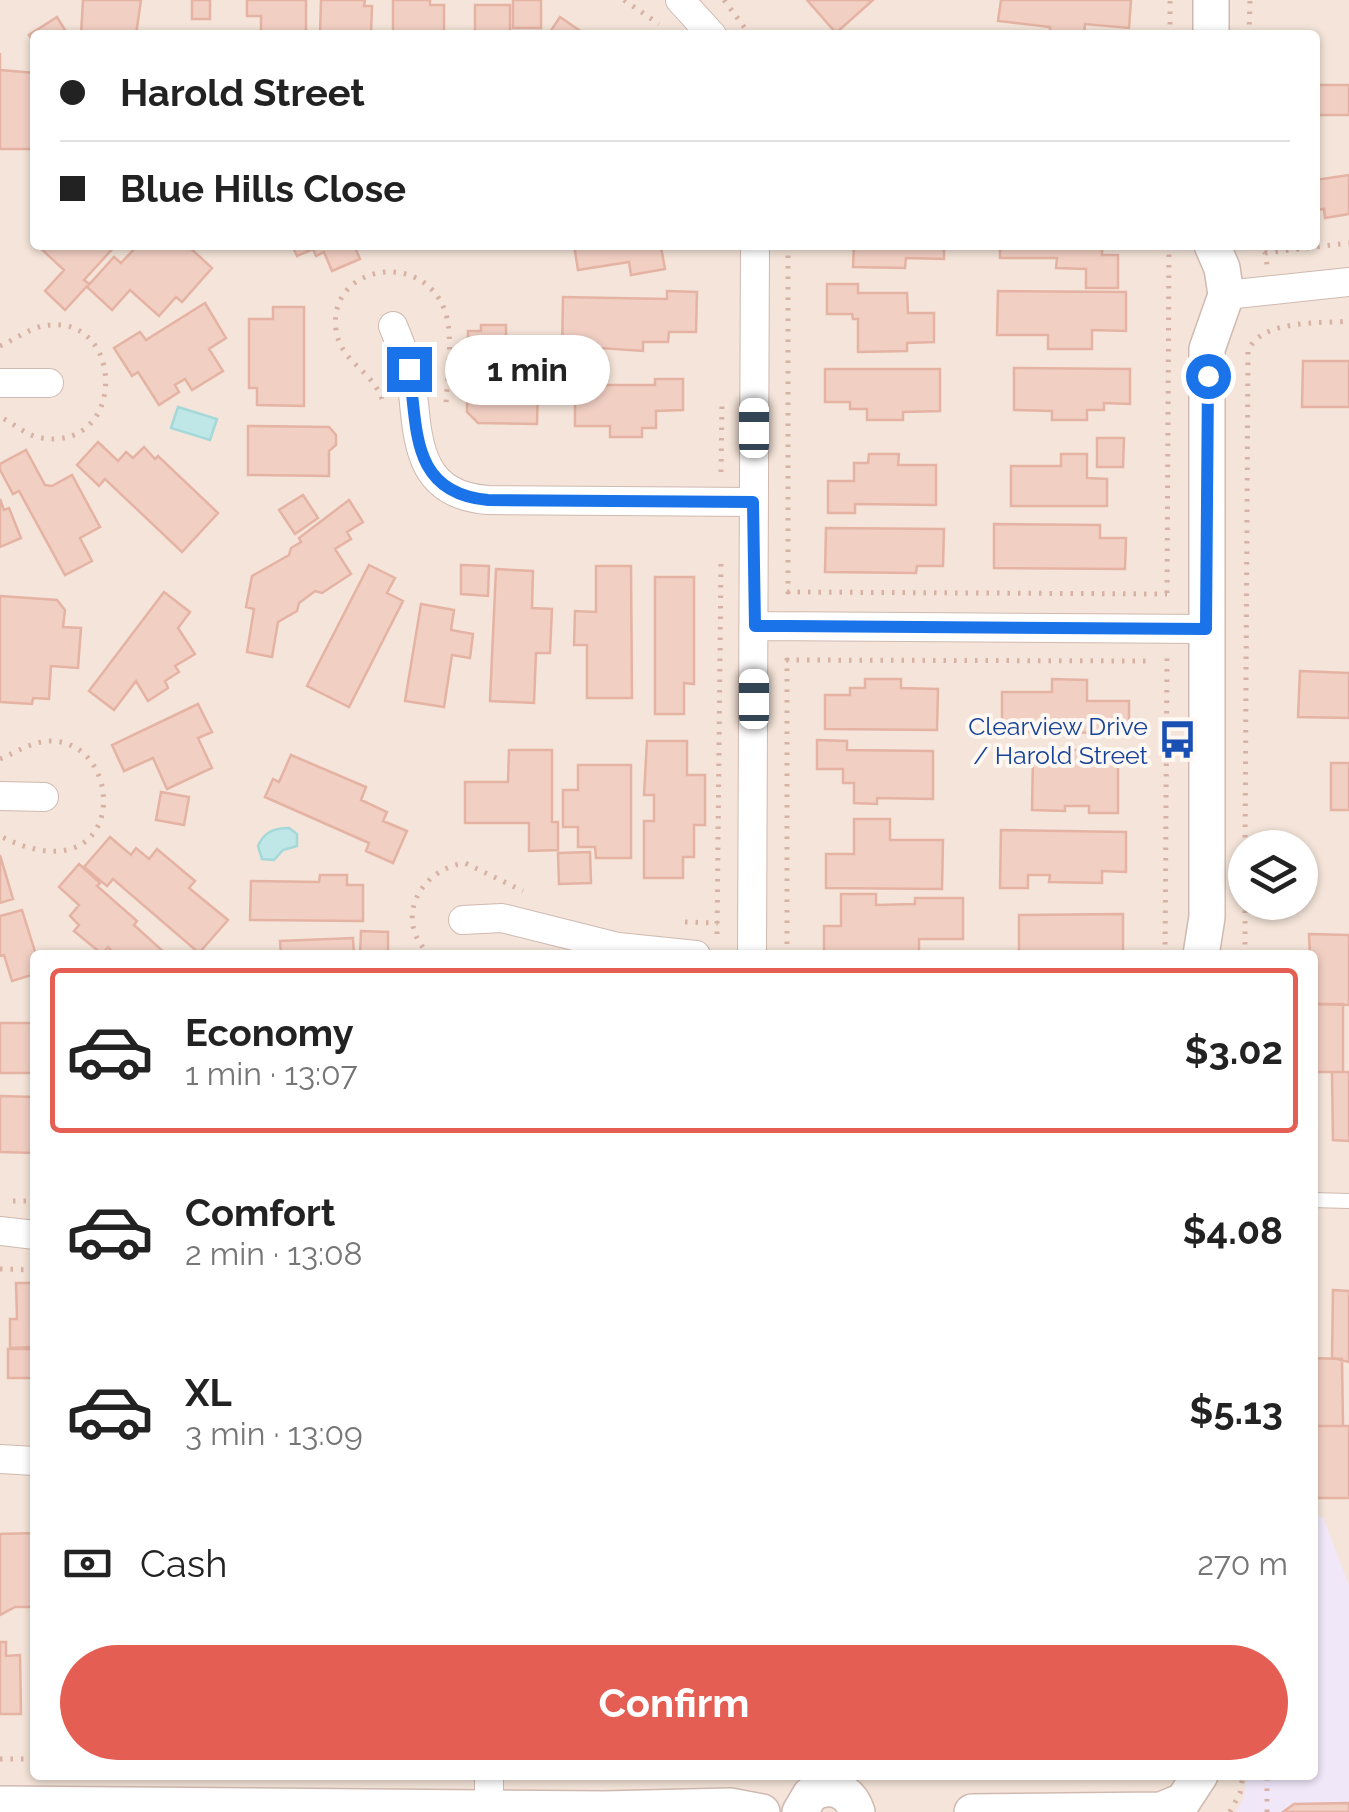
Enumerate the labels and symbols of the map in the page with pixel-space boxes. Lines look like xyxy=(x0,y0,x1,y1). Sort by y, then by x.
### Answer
callout: 1 min xyxy=(444,334,609,404)
route end xyxy=(387,347,432,392)
route start xyxy=(1186,354,1231,399)
car xyxy=(739,398,769,458)
car xyxy=(739,669,769,729)
place label: Clearview Drive / Harold Street xyxy=(968,711,1149,770)
bus stop icon: Clearview Drive / Harold Street xyxy=(1157,719,1199,761)

